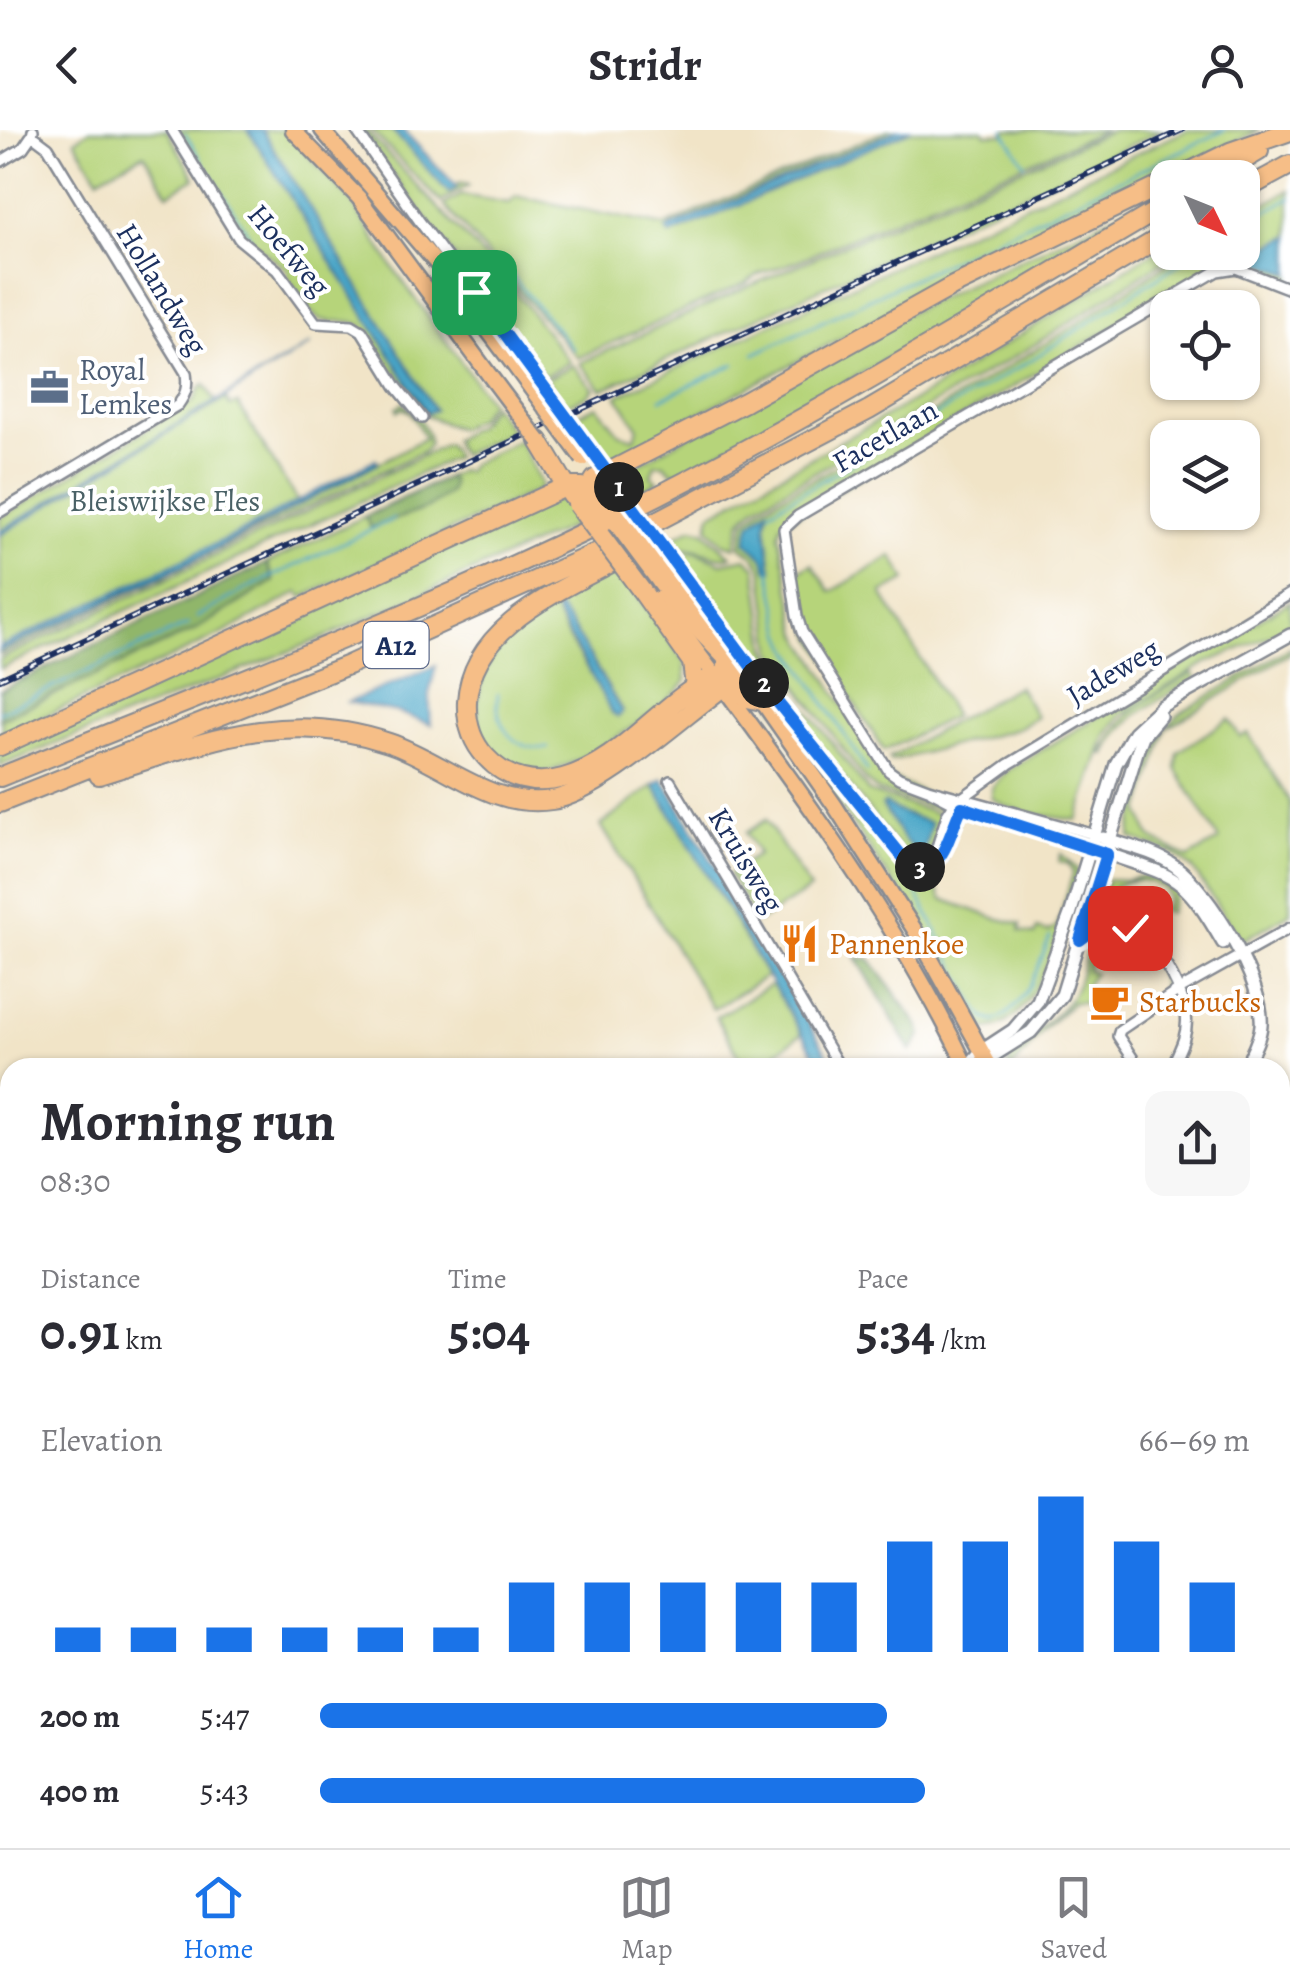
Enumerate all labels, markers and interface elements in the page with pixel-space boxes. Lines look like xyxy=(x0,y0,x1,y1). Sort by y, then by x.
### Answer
text: Stridr xyxy=(588,34,702,96)
icon: back xyxy=(40,38,95,93)
icon: person xyxy=(1195,38,1250,93)
north arrow xyxy=(1150,160,1260,270)
map controls xyxy=(1150,160,1260,530)
street label: Hoefweg xyxy=(239,195,339,305)
street label: Hollandweg xyxy=(107,216,217,362)
pin xyxy=(432,250,517,335)
icon: arrive xyxy=(447,265,502,320)
button: locate xyxy=(1150,290,1260,400)
place label: Royal Lemkes xyxy=(79,350,172,424)
office icon: Royal Lemkes xyxy=(28,366,70,408)
street label: Facetlaan xyxy=(825,390,945,482)
button: layers xyxy=(1150,420,1260,530)
pin: 1 xyxy=(594,462,644,512)
text: 1 xyxy=(614,468,624,506)
park label: Bleiswijkse Fles xyxy=(70,481,260,521)
road number: A12 xyxy=(364,622,428,668)
street label: Jadeweg xyxy=(1059,629,1167,715)
pin: 2 xyxy=(739,658,789,708)
text: 2 xyxy=(757,664,771,702)
street label: Kruisweg xyxy=(699,800,793,920)
pin: 3 xyxy=(895,842,945,892)
text: 3 xyxy=(914,848,926,886)
pin xyxy=(1088,886,1173,971)
icon: check xyxy=(1103,901,1158,956)
restaurant icon: Pannenkoe xyxy=(778,923,820,965)
place label: Pannenkoe xyxy=(829,924,964,964)
cafe icon: Starbucks xyxy=(1088,981,1130,1023)
place label: Starbucks xyxy=(1139,982,1261,1022)
text: Morning run xyxy=(40,1084,335,1159)
button: share xyxy=(1145,1091,1250,1196)
text: 08:30 xyxy=(40,1159,111,1203)
text: Distance xyxy=(40,1260,140,1298)
text: Time xyxy=(448,1260,507,1298)
text: Pace xyxy=(857,1260,909,1298)
text: 0.91 xyxy=(40,1298,120,1366)
text: 5:04 xyxy=(448,1298,530,1366)
text: 5:34 xyxy=(857,1298,935,1366)
text: km xyxy=(120,1321,163,1359)
text: /km xyxy=(935,1321,987,1359)
text: Elevation xyxy=(40,1418,163,1462)
text: 66–69 m xyxy=(1139,1418,1250,1462)
text: 200 m xyxy=(40,1694,120,1738)
text: 5:47 xyxy=(200,1694,249,1738)
text: 400 m xyxy=(40,1769,120,1813)
text: 5:43 xyxy=(200,1769,249,1813)
tab: Home xyxy=(183,1870,253,1968)
tab: Map xyxy=(619,1870,674,1968)
tab: Saved xyxy=(1041,1870,1107,1968)

